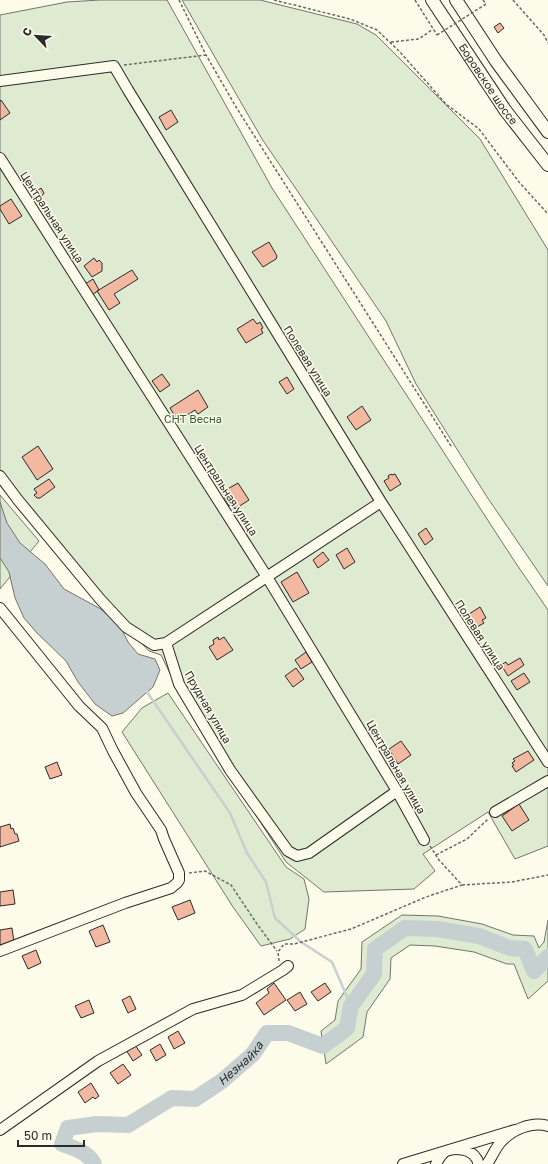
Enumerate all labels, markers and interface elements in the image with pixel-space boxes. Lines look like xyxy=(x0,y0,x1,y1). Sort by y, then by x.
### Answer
north arrow xyxy=(16,16,56,56)
text: С xyxy=(19,25,34,38)
street label: Боровское шоссе xyxy=(456,41,521,127)
street label: Центральная улица xyxy=(18,169,87,265)
street label: Полевая улица xyxy=(281,323,335,399)
park label: СНТ Весна xyxy=(164,412,222,425)
street label: Центральная улица xyxy=(192,442,261,538)
street label: Полевая улица xyxy=(453,597,508,672)
street label: Прудная улица xyxy=(182,668,234,745)
street label: Центральная улица xyxy=(364,718,429,816)
water label: Незнайка xyxy=(215,1037,267,1088)
scale bar xyxy=(18,1122,84,1148)
text: 50 m xyxy=(24,1128,52,1143)

